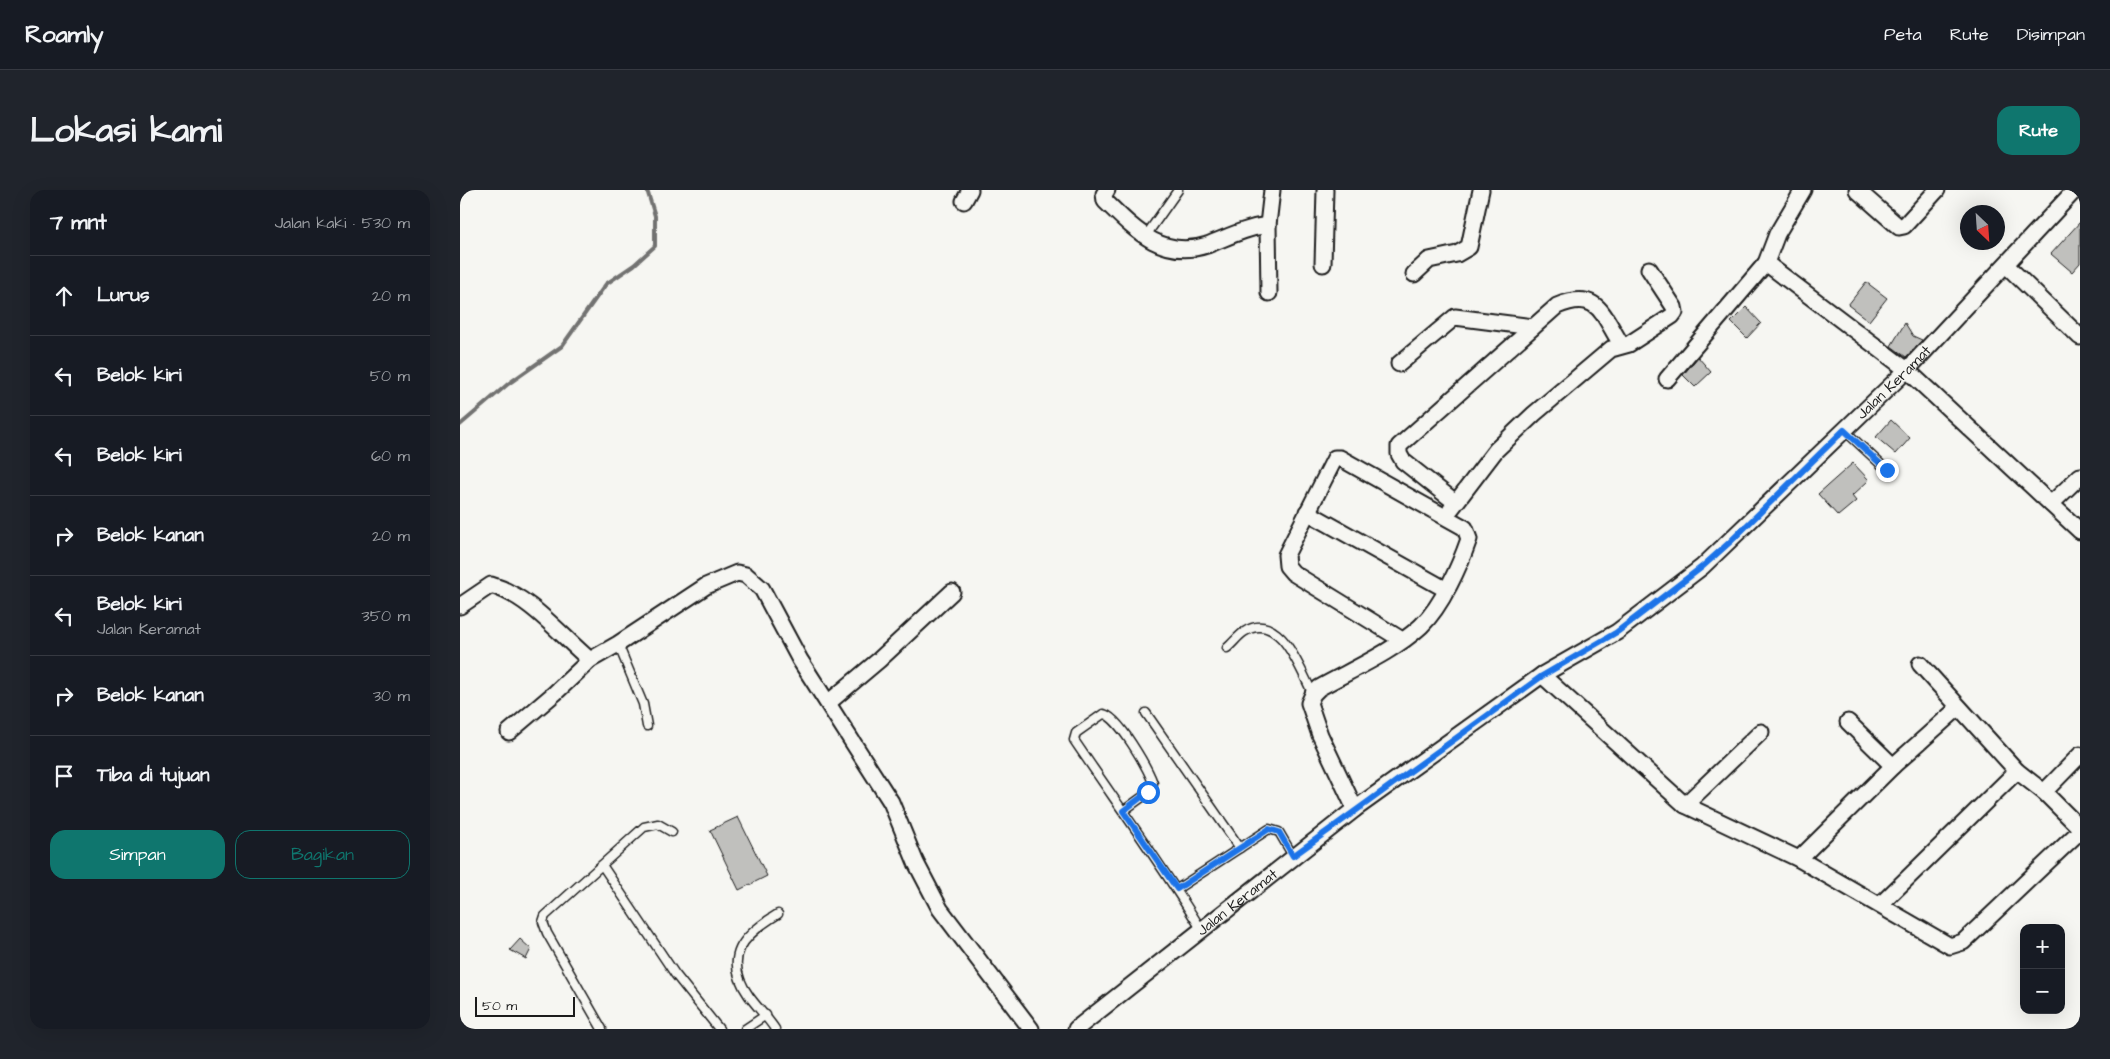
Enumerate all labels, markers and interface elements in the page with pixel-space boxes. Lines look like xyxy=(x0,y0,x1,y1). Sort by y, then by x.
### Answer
text: Roamly xyxy=(25,18,103,52)
text: Peta xyxy=(1884,22,1922,47)
text: Rute xyxy=(1950,22,1989,47)
text: Disimpan xyxy=(2017,22,2085,47)
text: Lokasi kami xyxy=(30,106,222,155)
button: Rute xyxy=(1997,106,2080,155)
north arrow xyxy=(1960,205,2005,250)
text: 7 mnt xyxy=(50,208,107,237)
text: Jalan kaki · 530 m xyxy=(275,212,410,234)
icon: ahead xyxy=(50,282,78,310)
text: Lurus xyxy=(97,282,149,309)
text: 20 m xyxy=(372,285,410,307)
street label: Jalan Keramat xyxy=(1851,340,1936,424)
icon: left xyxy=(50,362,78,390)
text: Belok kiri xyxy=(97,362,182,389)
text: 50 m xyxy=(370,365,410,387)
icon: left xyxy=(50,442,78,470)
text: Belok kiri xyxy=(97,442,182,469)
text: 60 m xyxy=(371,445,410,467)
route end xyxy=(1876,459,1899,482)
icon: right xyxy=(50,522,78,550)
text: Belok kanan xyxy=(97,522,204,549)
text: 20 m xyxy=(372,525,410,547)
text: Belok kiri xyxy=(97,591,182,618)
icon: left xyxy=(50,602,78,630)
text: 350 m xyxy=(362,605,410,627)
text: Jalan Keramat xyxy=(97,618,201,640)
icon: right xyxy=(50,682,78,710)
text: Belok kanan xyxy=(97,682,204,709)
text: 30 m xyxy=(373,685,410,707)
icon: arrive xyxy=(50,762,78,790)
text: Tiba di tujuan xyxy=(97,762,209,789)
route start xyxy=(1137,781,1160,804)
button: Simpan xyxy=(50,830,225,879)
button: Bagikan xyxy=(235,830,410,879)
street label: Jalan Keramat xyxy=(1192,864,1282,941)
map controls xyxy=(2020,924,2065,1014)
button: + xyxy=(2020,924,2065,969)
button: − xyxy=(2020,969,2065,1014)
scale bar xyxy=(475,994,575,1017)
text: 50 m xyxy=(482,996,517,1016)

